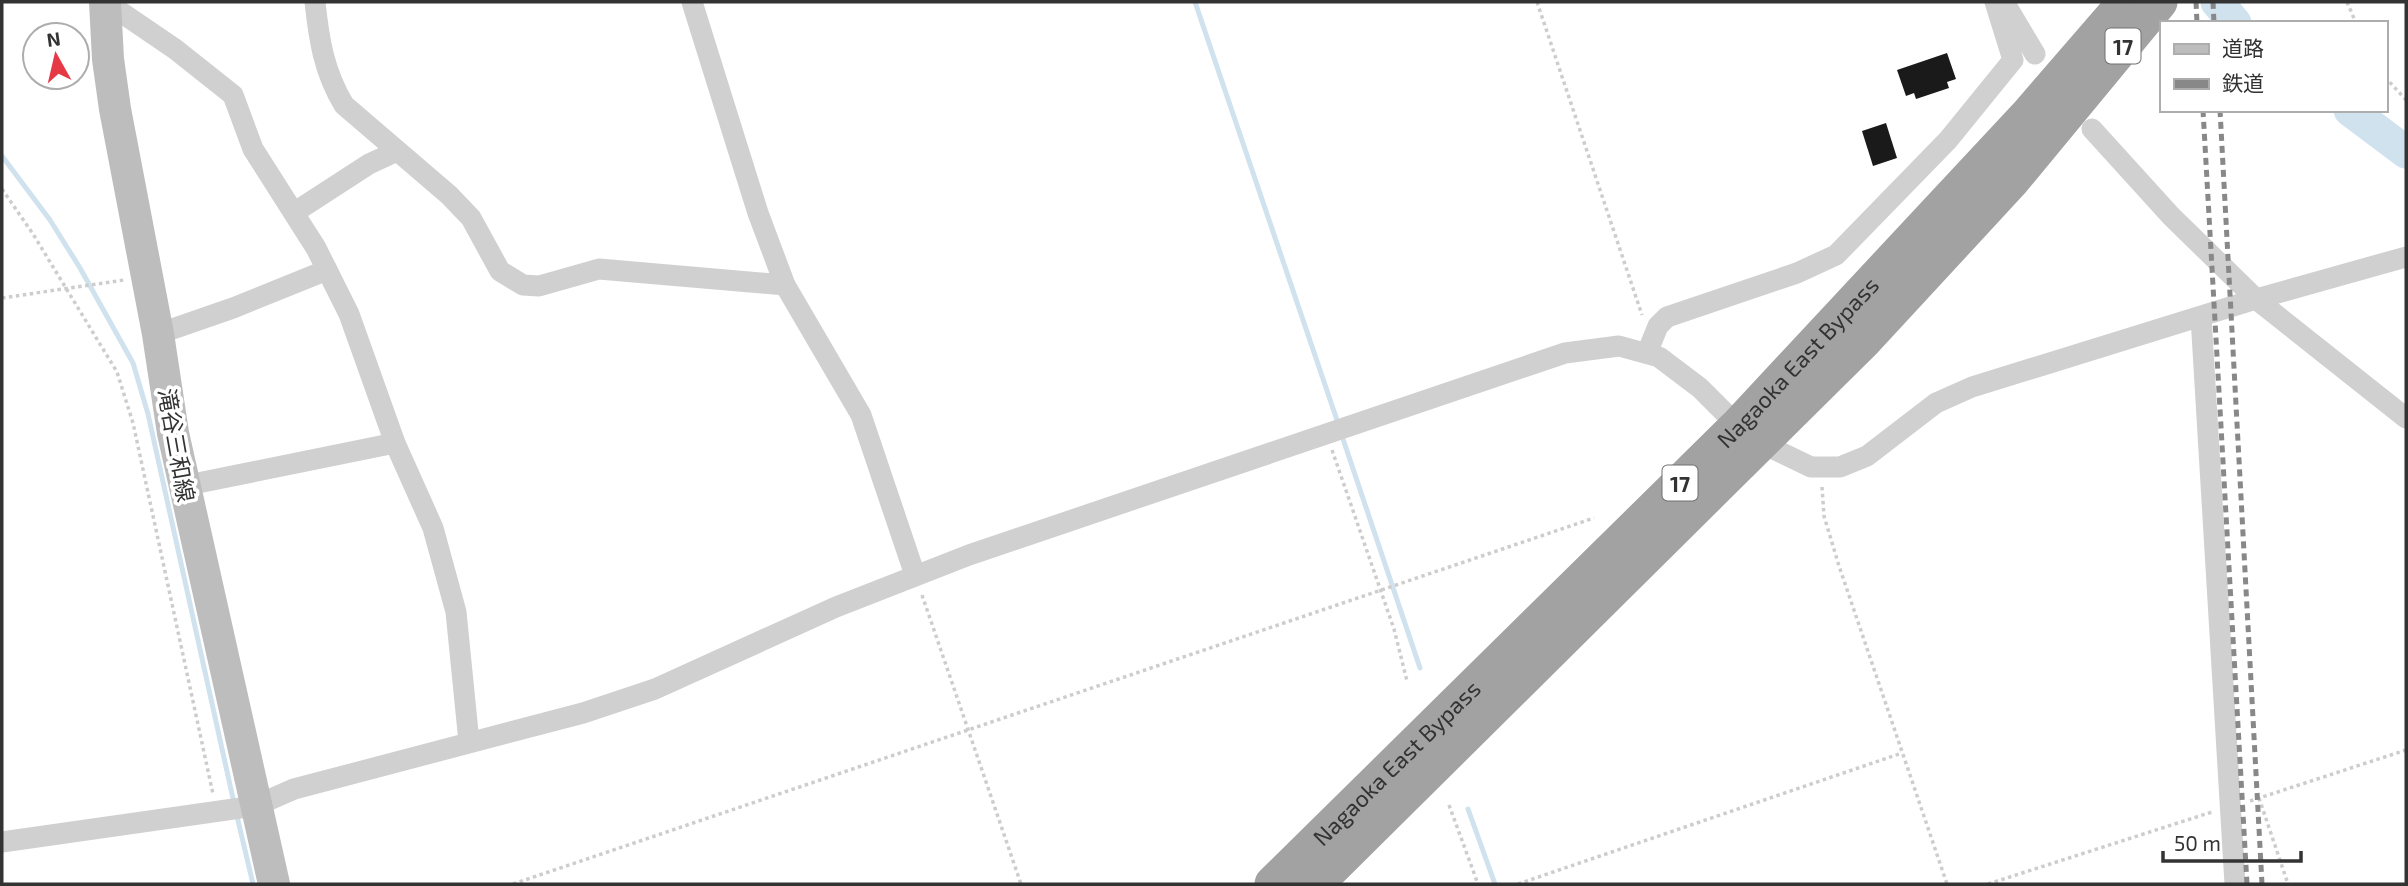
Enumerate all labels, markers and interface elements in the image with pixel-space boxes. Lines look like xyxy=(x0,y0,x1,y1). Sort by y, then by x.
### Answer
north arrow xyxy=(21,21,91,91)
legend xyxy=(2160,21,2387,112)
text: N xyxy=(45,26,62,51)
road number: 17 xyxy=(2106,28,2140,64)
text: 道路 xyxy=(2222,35,2264,60)
text: 鉄道 xyxy=(2222,70,2264,95)
street label: Nagaoka East Bypass xyxy=(1711,271,1884,453)
street label: 滝谷三和線 xyxy=(153,386,201,504)
road number: 17 xyxy=(1662,466,1698,500)
street label: Nagaoka East Bypass xyxy=(1307,674,1486,851)
scale bar xyxy=(2163,820,2301,864)
text: 50 m xyxy=(2174,830,2221,855)

